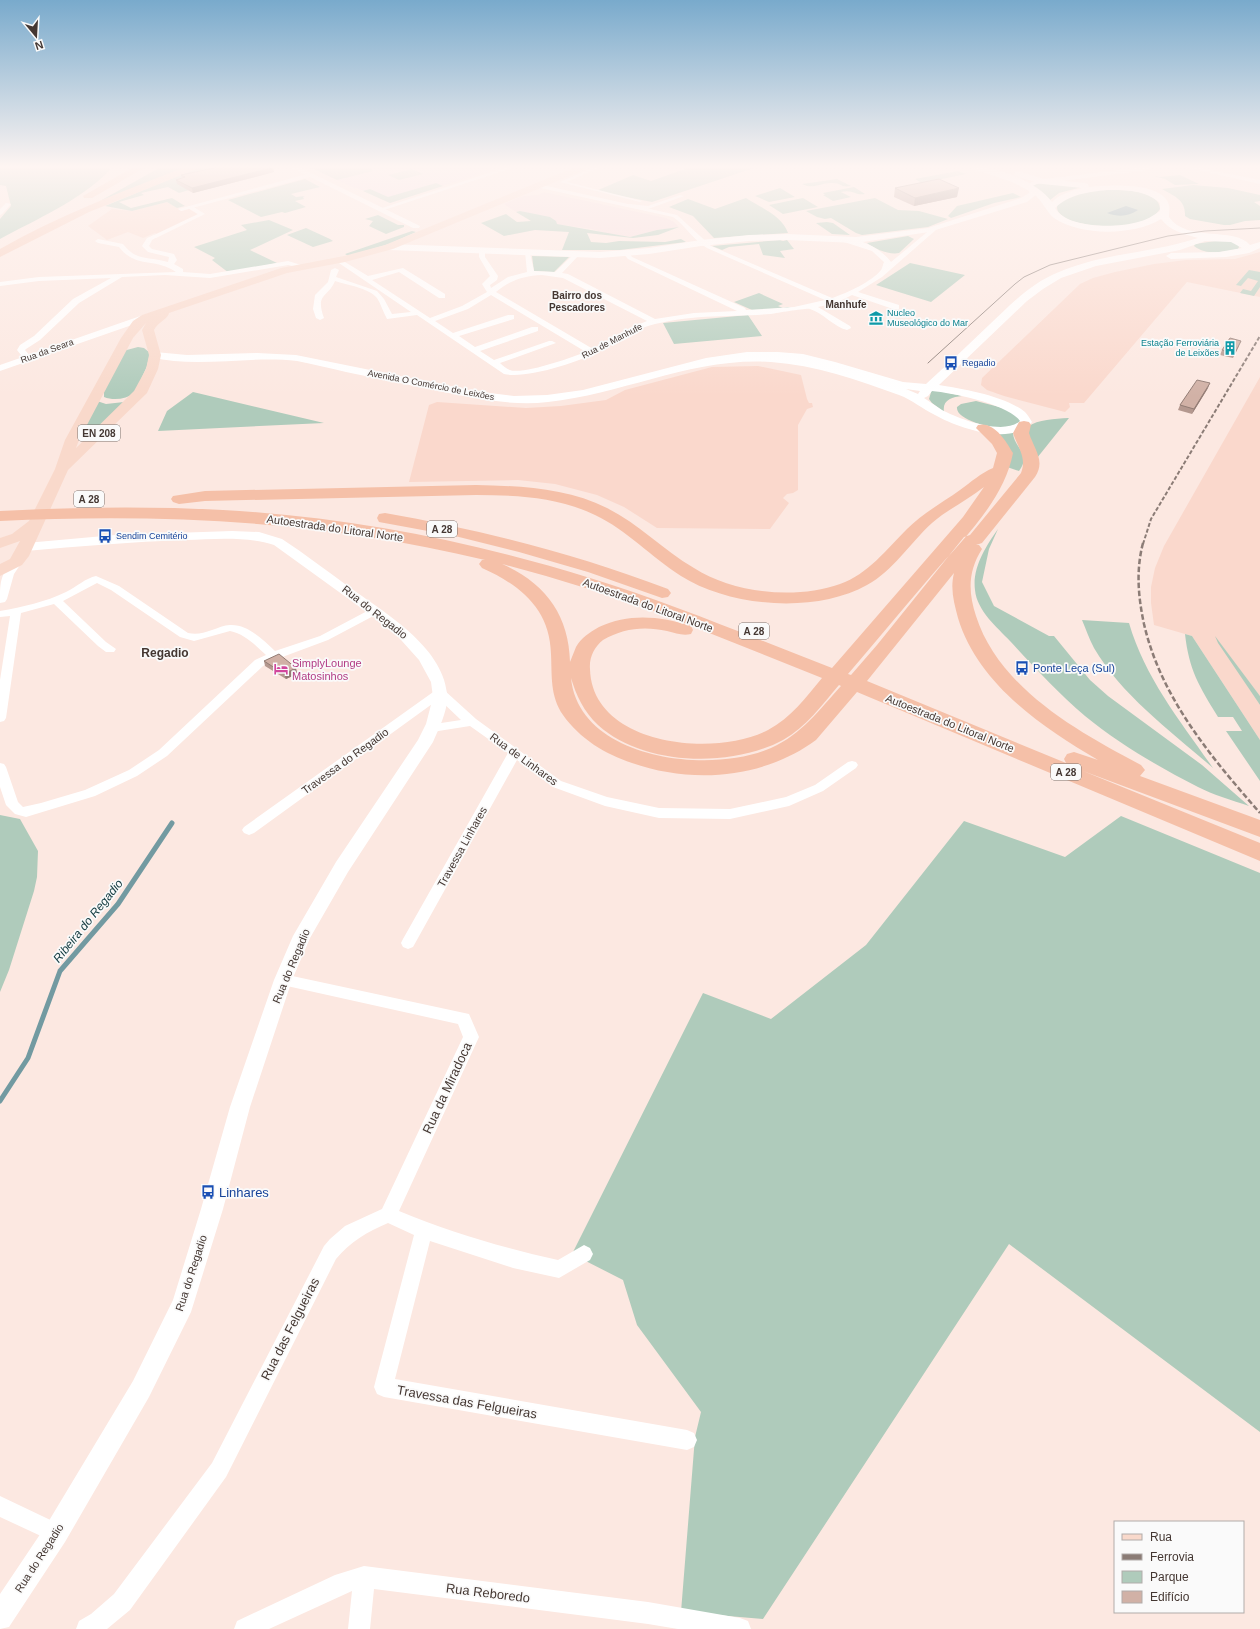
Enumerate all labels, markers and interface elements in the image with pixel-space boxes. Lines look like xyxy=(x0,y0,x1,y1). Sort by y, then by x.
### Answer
north arrow xyxy=(16,16,56,56)
text: N xyxy=(33,39,45,52)
district label: Bairro dos Pescadores xyxy=(549,290,606,313)
district label: Manhufe xyxy=(825,299,867,310)
place label: Nucleo Museológico do Mar xyxy=(887,308,968,328)
museum icon: Nucleo Museológico do Mar xyxy=(868,310,884,326)
street label: Rua de Manhufe xyxy=(580,321,644,361)
street label: Rua da Seara xyxy=(19,337,75,365)
place label: Estação Ferroviária de Leixões xyxy=(1141,338,1219,358)
building icon: Estação Ferroviária de Leixões xyxy=(1222,340,1238,356)
bus stop icon: Regadio xyxy=(943,355,959,371)
place label: Regadio xyxy=(962,358,996,368)
street label: Avenida O Comércio de Leixões xyxy=(367,368,496,402)
road number: EN 208 xyxy=(78,425,120,441)
road number: A 28 xyxy=(74,491,104,507)
street label: Autoestrada do Litoral Norte xyxy=(266,512,404,544)
road number: A 28 xyxy=(427,521,457,537)
bus stop icon: Sendim Cemitério xyxy=(97,528,113,544)
place label: Sendim Cemitério xyxy=(116,531,188,541)
street label: Autoestrada do Litoral Norte xyxy=(581,576,715,634)
street label: Rua do Regadio xyxy=(340,583,410,641)
road number: A 28 xyxy=(739,623,769,639)
district label: Regadio xyxy=(141,646,189,660)
place label: SimplyLounge Matosinhos xyxy=(292,657,362,682)
bus stop icon: Ponte Leça (Sul) xyxy=(1014,660,1030,676)
hotel icon: SimplyLounge Matosinhos xyxy=(273,661,289,677)
place label: Ponte Leça (Sul) xyxy=(1033,662,1115,674)
street label: Autoestrada do Litoral Norte xyxy=(884,692,1016,754)
street label: Travessa do Regadio xyxy=(299,726,391,796)
street label: Rua de Linhares xyxy=(488,730,561,788)
road number: A 28 xyxy=(1051,764,1081,780)
street label: Travessa Linhares xyxy=(435,804,489,889)
water label: Ribeira do Regadio xyxy=(50,876,126,965)
street label: Rua do Regadio xyxy=(270,927,312,1005)
street label: Rua da Miradoca xyxy=(419,1039,475,1136)
bus stop icon: Linhares xyxy=(200,1184,216,1200)
place label: Linhares xyxy=(219,1185,269,1200)
street label: Rua do Regadio xyxy=(173,1233,209,1313)
street label: Rua das Felgueiras xyxy=(258,1275,322,1383)
street label: Travessa das Felgueiras xyxy=(396,1382,539,1422)
street label: Rua do Regadio xyxy=(12,1521,66,1595)
legend xyxy=(1114,1521,1244,1613)
text: Rua xyxy=(1150,1530,1172,1544)
text: Ferrovia xyxy=(1150,1550,1194,1564)
text: Parque xyxy=(1150,1570,1189,1584)
street label: Rua Reboredo xyxy=(445,1580,531,1606)
text: Edifício xyxy=(1150,1590,1190,1604)

